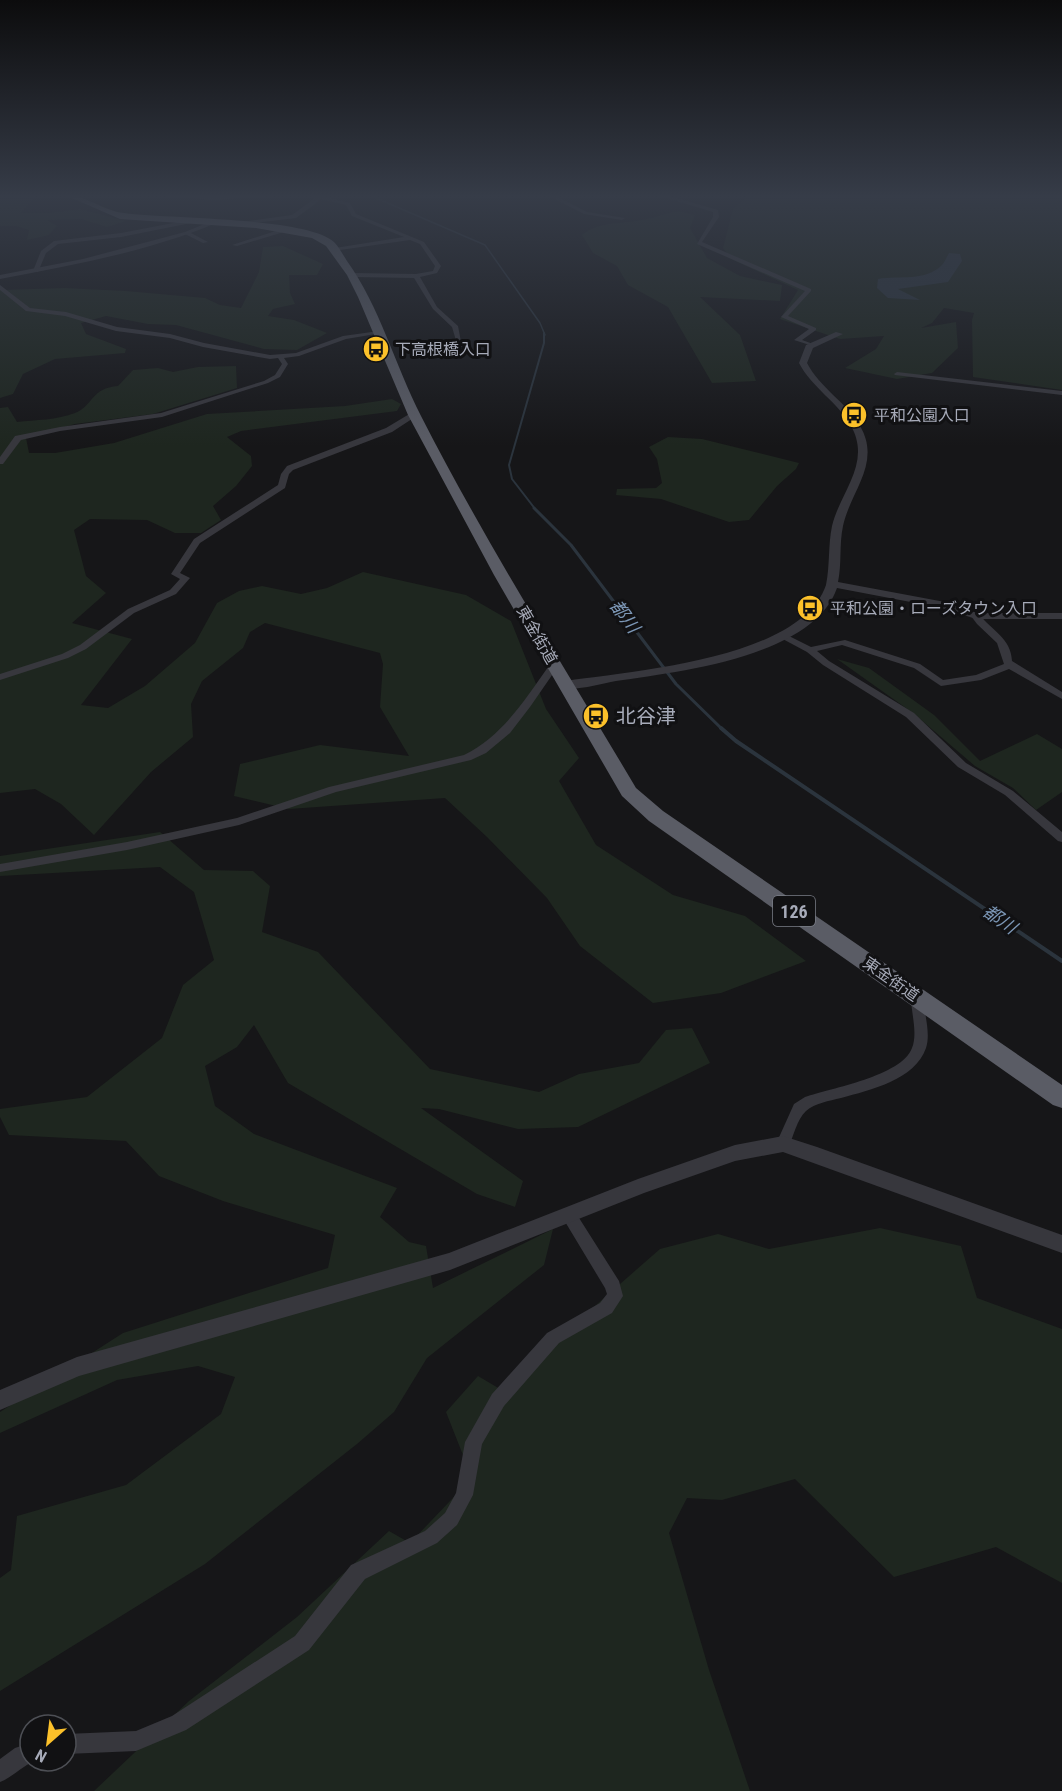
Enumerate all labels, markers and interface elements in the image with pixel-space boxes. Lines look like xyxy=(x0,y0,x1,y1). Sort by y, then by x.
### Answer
bus stop icon: 下高根橋入口 xyxy=(361,334,391,364)
place label: 下高根橋入口 xyxy=(395,340,491,359)
bus stop icon: 平和公園入口 xyxy=(839,400,869,430)
place label: 平和公園入口 xyxy=(874,406,970,425)
bus stop icon: 平和公園・ローズタウン入口 xyxy=(795,593,825,623)
water label: 都川 xyxy=(606,595,645,638)
place label: 平和公園・ローズタウン入口 xyxy=(830,599,1037,618)
street label: 東金街道 xyxy=(513,603,561,667)
bus stop icon: 北谷津 xyxy=(581,701,611,731)
place label: 北谷津 xyxy=(616,704,676,728)
road number: 126 xyxy=(773,896,815,926)
water label: 都川 xyxy=(979,900,1022,939)
street label: 東金街道 xyxy=(859,953,923,1005)
north arrow xyxy=(18,1713,78,1773)
text: N xyxy=(32,1745,50,1766)

